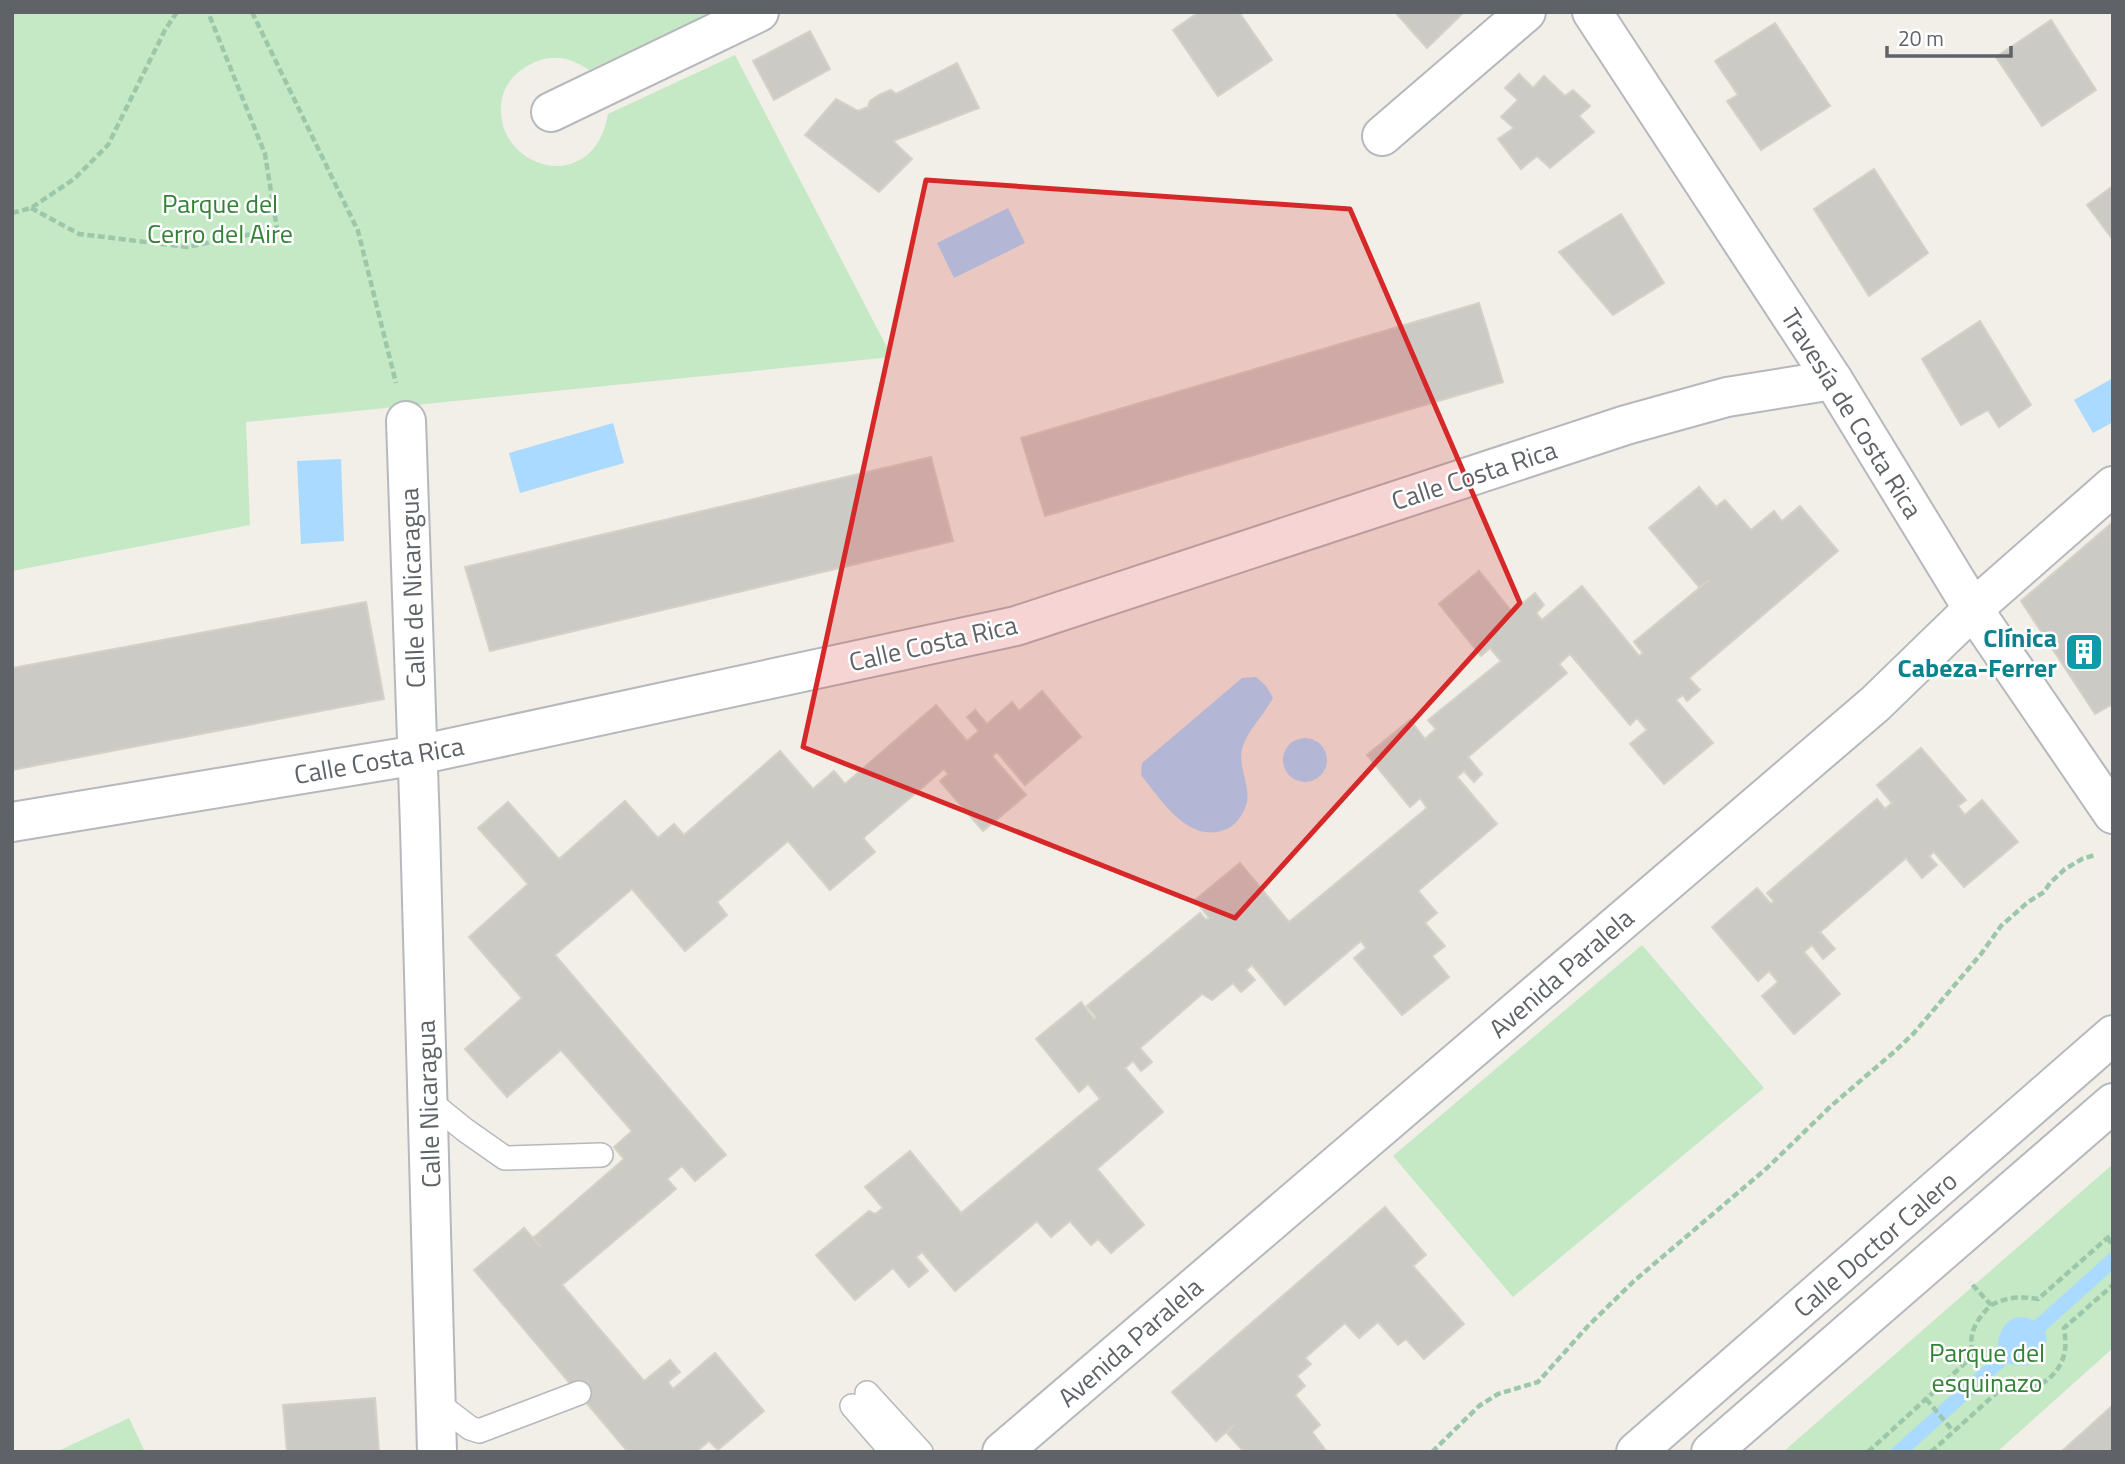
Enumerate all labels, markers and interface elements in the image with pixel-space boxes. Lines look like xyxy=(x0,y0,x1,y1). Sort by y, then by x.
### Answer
scale bar xyxy=(1887,14,2011,58)
text: 20 m xyxy=(1898,22,1944,54)
park label: Parque del Cerro del Aire xyxy=(147,184,293,253)
street label: Travesía de Costa Rica xyxy=(1771,300,1933,526)
street label: Calle Costa Rica xyxy=(1386,430,1562,520)
street label: Calle de Nicaragua xyxy=(389,487,435,689)
street label: Calle Costa Rica xyxy=(845,605,1021,681)
place label: Clínica Cabeza-Ferrer xyxy=(1898,618,2057,687)
building icon: Clínica Cabeza-Ferrer xyxy=(2063,631,2105,673)
street label: Calle Costa Rica xyxy=(291,726,467,794)
street label: Avenida Paralela xyxy=(1480,899,1642,1047)
street label: Calle Nicaragua xyxy=(406,1019,450,1189)
street label: Calle Doctor Calero xyxy=(1784,1162,1966,1326)
street label: Avenida Paralela xyxy=(1049,1268,1211,1416)
park label: Parque del esquinazo xyxy=(1929,1333,2045,1402)

